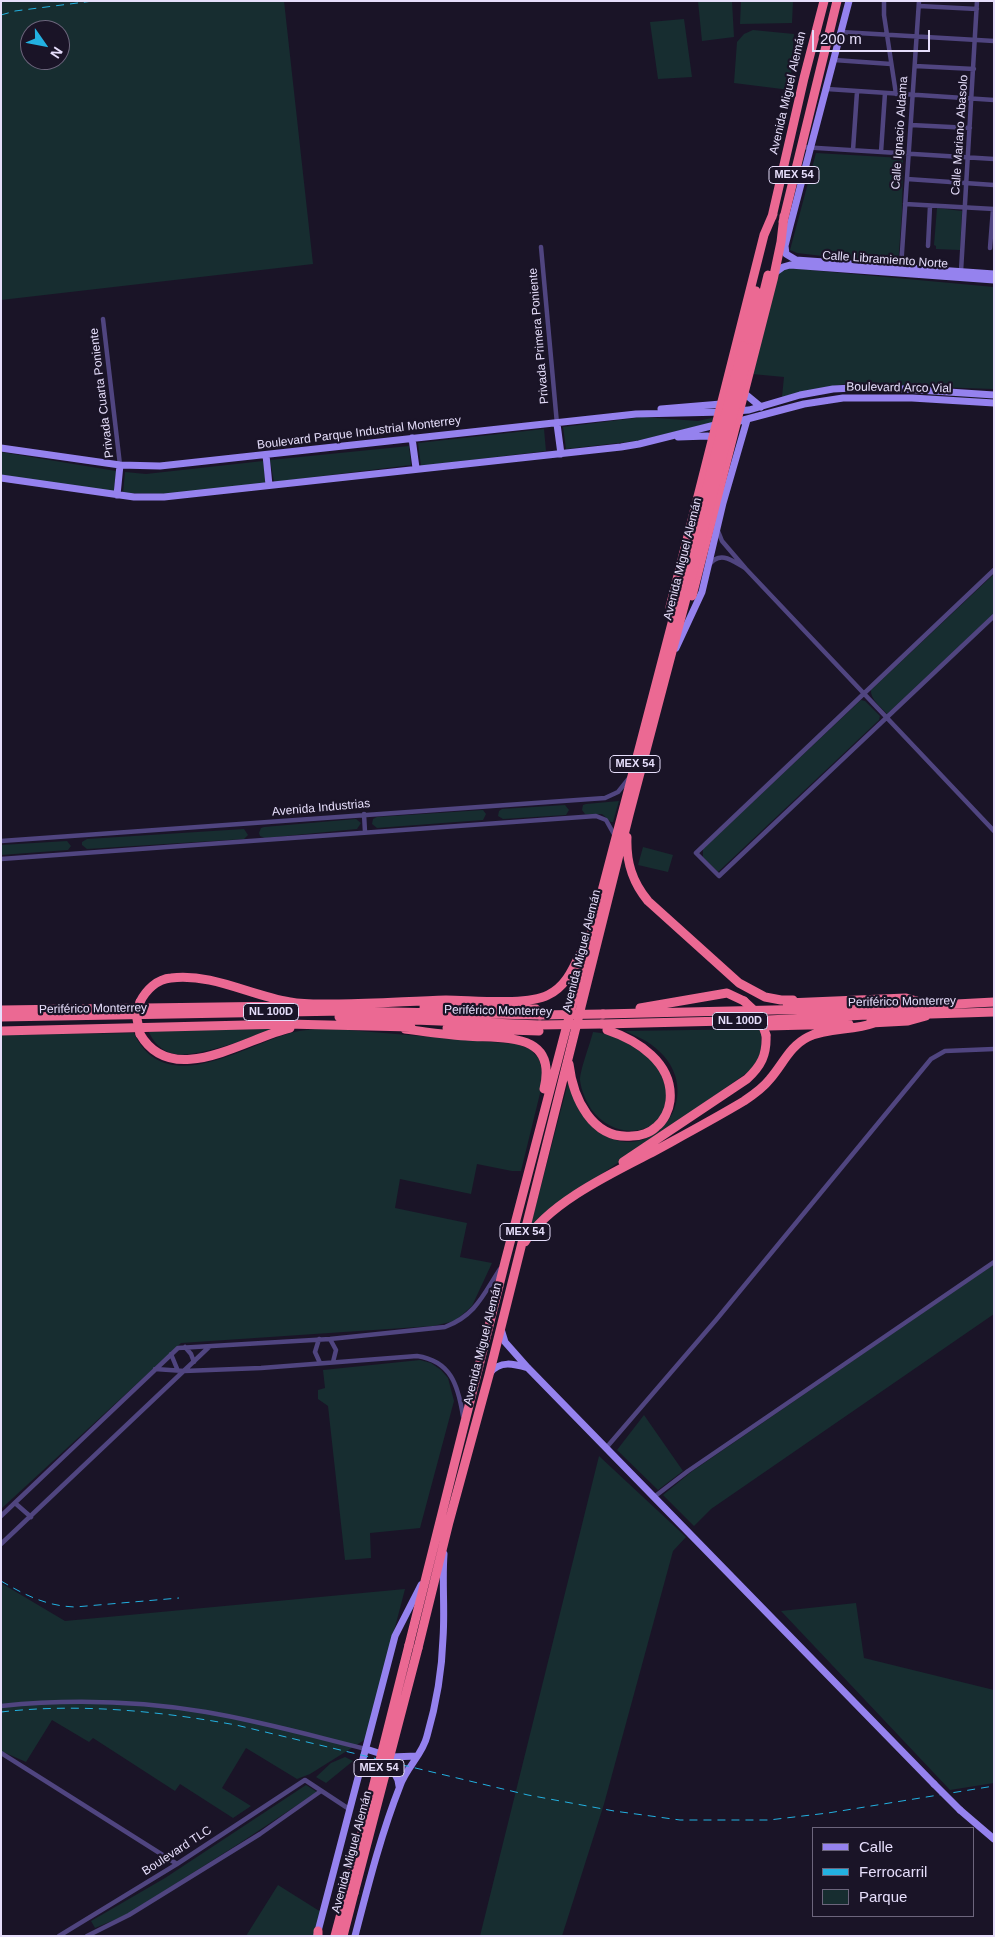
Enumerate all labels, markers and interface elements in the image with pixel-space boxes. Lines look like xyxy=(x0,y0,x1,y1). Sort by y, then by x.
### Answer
north arrow xyxy=(20,20,70,70)
scale bar xyxy=(815,20,932,52)
street label: Avenida Miguel Alemán xyxy=(767,30,809,156)
text: 200 m xyxy=(820,30,862,47)
text: N xyxy=(47,44,66,61)
street label: Calle Mariano Abasolo xyxy=(949,74,971,196)
street label: Calle Ignacio Aldama xyxy=(889,76,911,190)
road number: MEX 54 xyxy=(769,166,819,184)
street label: Calle Libramiento Norte xyxy=(822,248,948,272)
street label: Privada Primera Poniente xyxy=(526,267,552,405)
street label: Privada Cuarta Poniente xyxy=(87,327,117,459)
street label: Boulevard Arco Vial xyxy=(846,380,952,396)
street label: Boulevard Parque Industrial Monterrey xyxy=(256,413,462,453)
street label: Avenida Miguel Alemán xyxy=(661,496,705,622)
road number: MEX 54 xyxy=(610,756,660,772)
street label: Avenida Industrias xyxy=(271,797,371,819)
street label: Avenida Miguel Alemán xyxy=(560,888,604,1014)
street label: Periférico Monterrey xyxy=(848,994,956,1010)
street label: Periférico Monterrey xyxy=(39,1001,147,1017)
street label: Periférico Monterrey xyxy=(444,1003,552,1019)
road number: NL 100D xyxy=(244,1004,298,1020)
road number: NL 100D xyxy=(712,1012,768,1030)
road number: MEX 54 xyxy=(500,1224,550,1240)
street label: Avenida Miguel Alemán xyxy=(461,1281,505,1407)
road number: MEX 54 xyxy=(354,1760,404,1776)
street label: Avenida Miguel Alemán xyxy=(329,1789,375,1915)
street label: Boulevard TLC xyxy=(140,1823,214,1879)
legend xyxy=(812,1827,975,1917)
text: Calle xyxy=(859,1838,893,1855)
text: Ferrocarril xyxy=(859,1863,927,1880)
text: Parque xyxy=(859,1888,907,1905)

